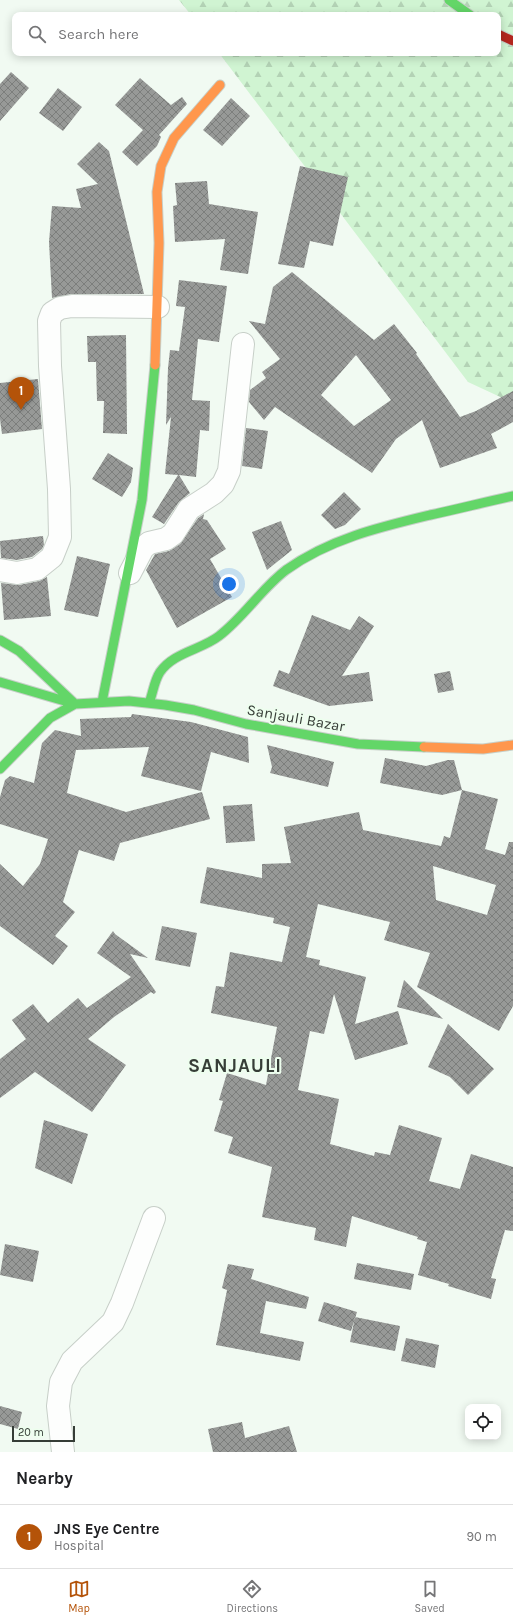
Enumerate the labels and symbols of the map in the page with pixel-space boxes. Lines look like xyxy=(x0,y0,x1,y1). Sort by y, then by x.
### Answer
pin: 1 xyxy=(8,377,34,410)
your location xyxy=(219,574,239,594)
street label: Sanjauli Bazar xyxy=(246,701,347,736)
district label: SANJAULI xyxy=(188,1055,282,1077)
scale bar xyxy=(12,1424,75,1443)

